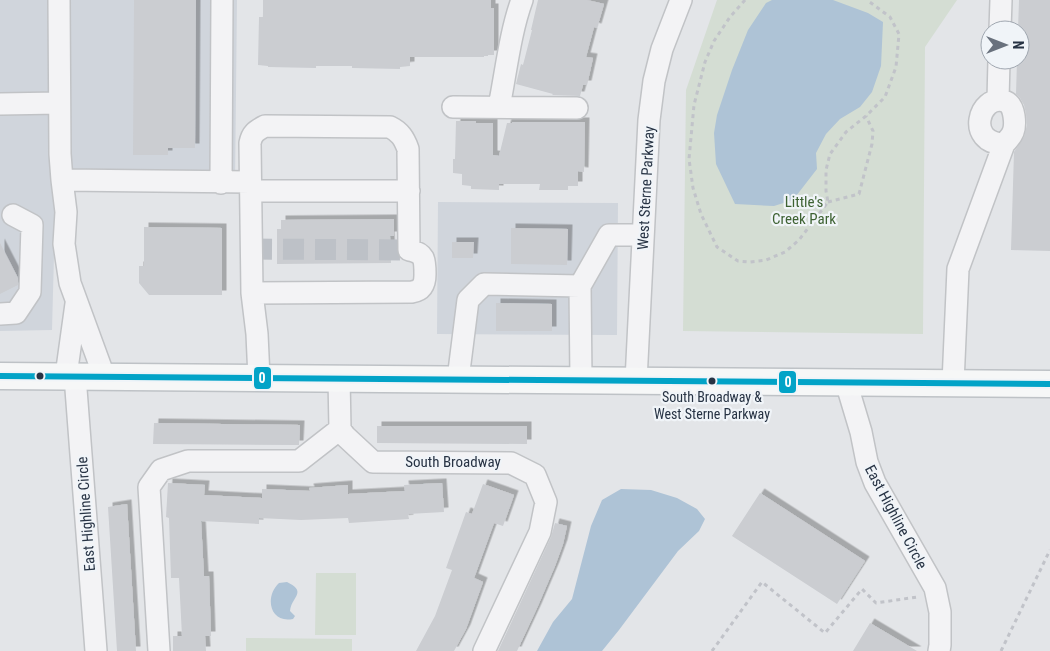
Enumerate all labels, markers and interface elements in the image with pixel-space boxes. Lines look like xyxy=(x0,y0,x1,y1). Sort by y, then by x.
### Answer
north arrow xyxy=(980,20,1030,70)
text: N xyxy=(1010,41,1026,49)
street label: West Sterne Parkway xyxy=(634,125,658,251)
park label: Little's Creek Park xyxy=(772,193,836,228)
line badge: 0 xyxy=(253,366,272,390)
text: 0 xyxy=(258,370,266,386)
line badge: 0 xyxy=(778,370,797,394)
unlabelled marker xyxy=(35,371,45,381)
text: 0 xyxy=(784,374,792,390)
marker: South Broadway & West Sterne Parkway xyxy=(707,376,717,386)
place label: South Broadway & West Sterne Parkway xyxy=(654,389,770,422)
street label: South Broadway xyxy=(405,453,501,471)
street label: East Highline Circle xyxy=(73,456,99,572)
street label: East Highline Circle xyxy=(861,462,931,572)

